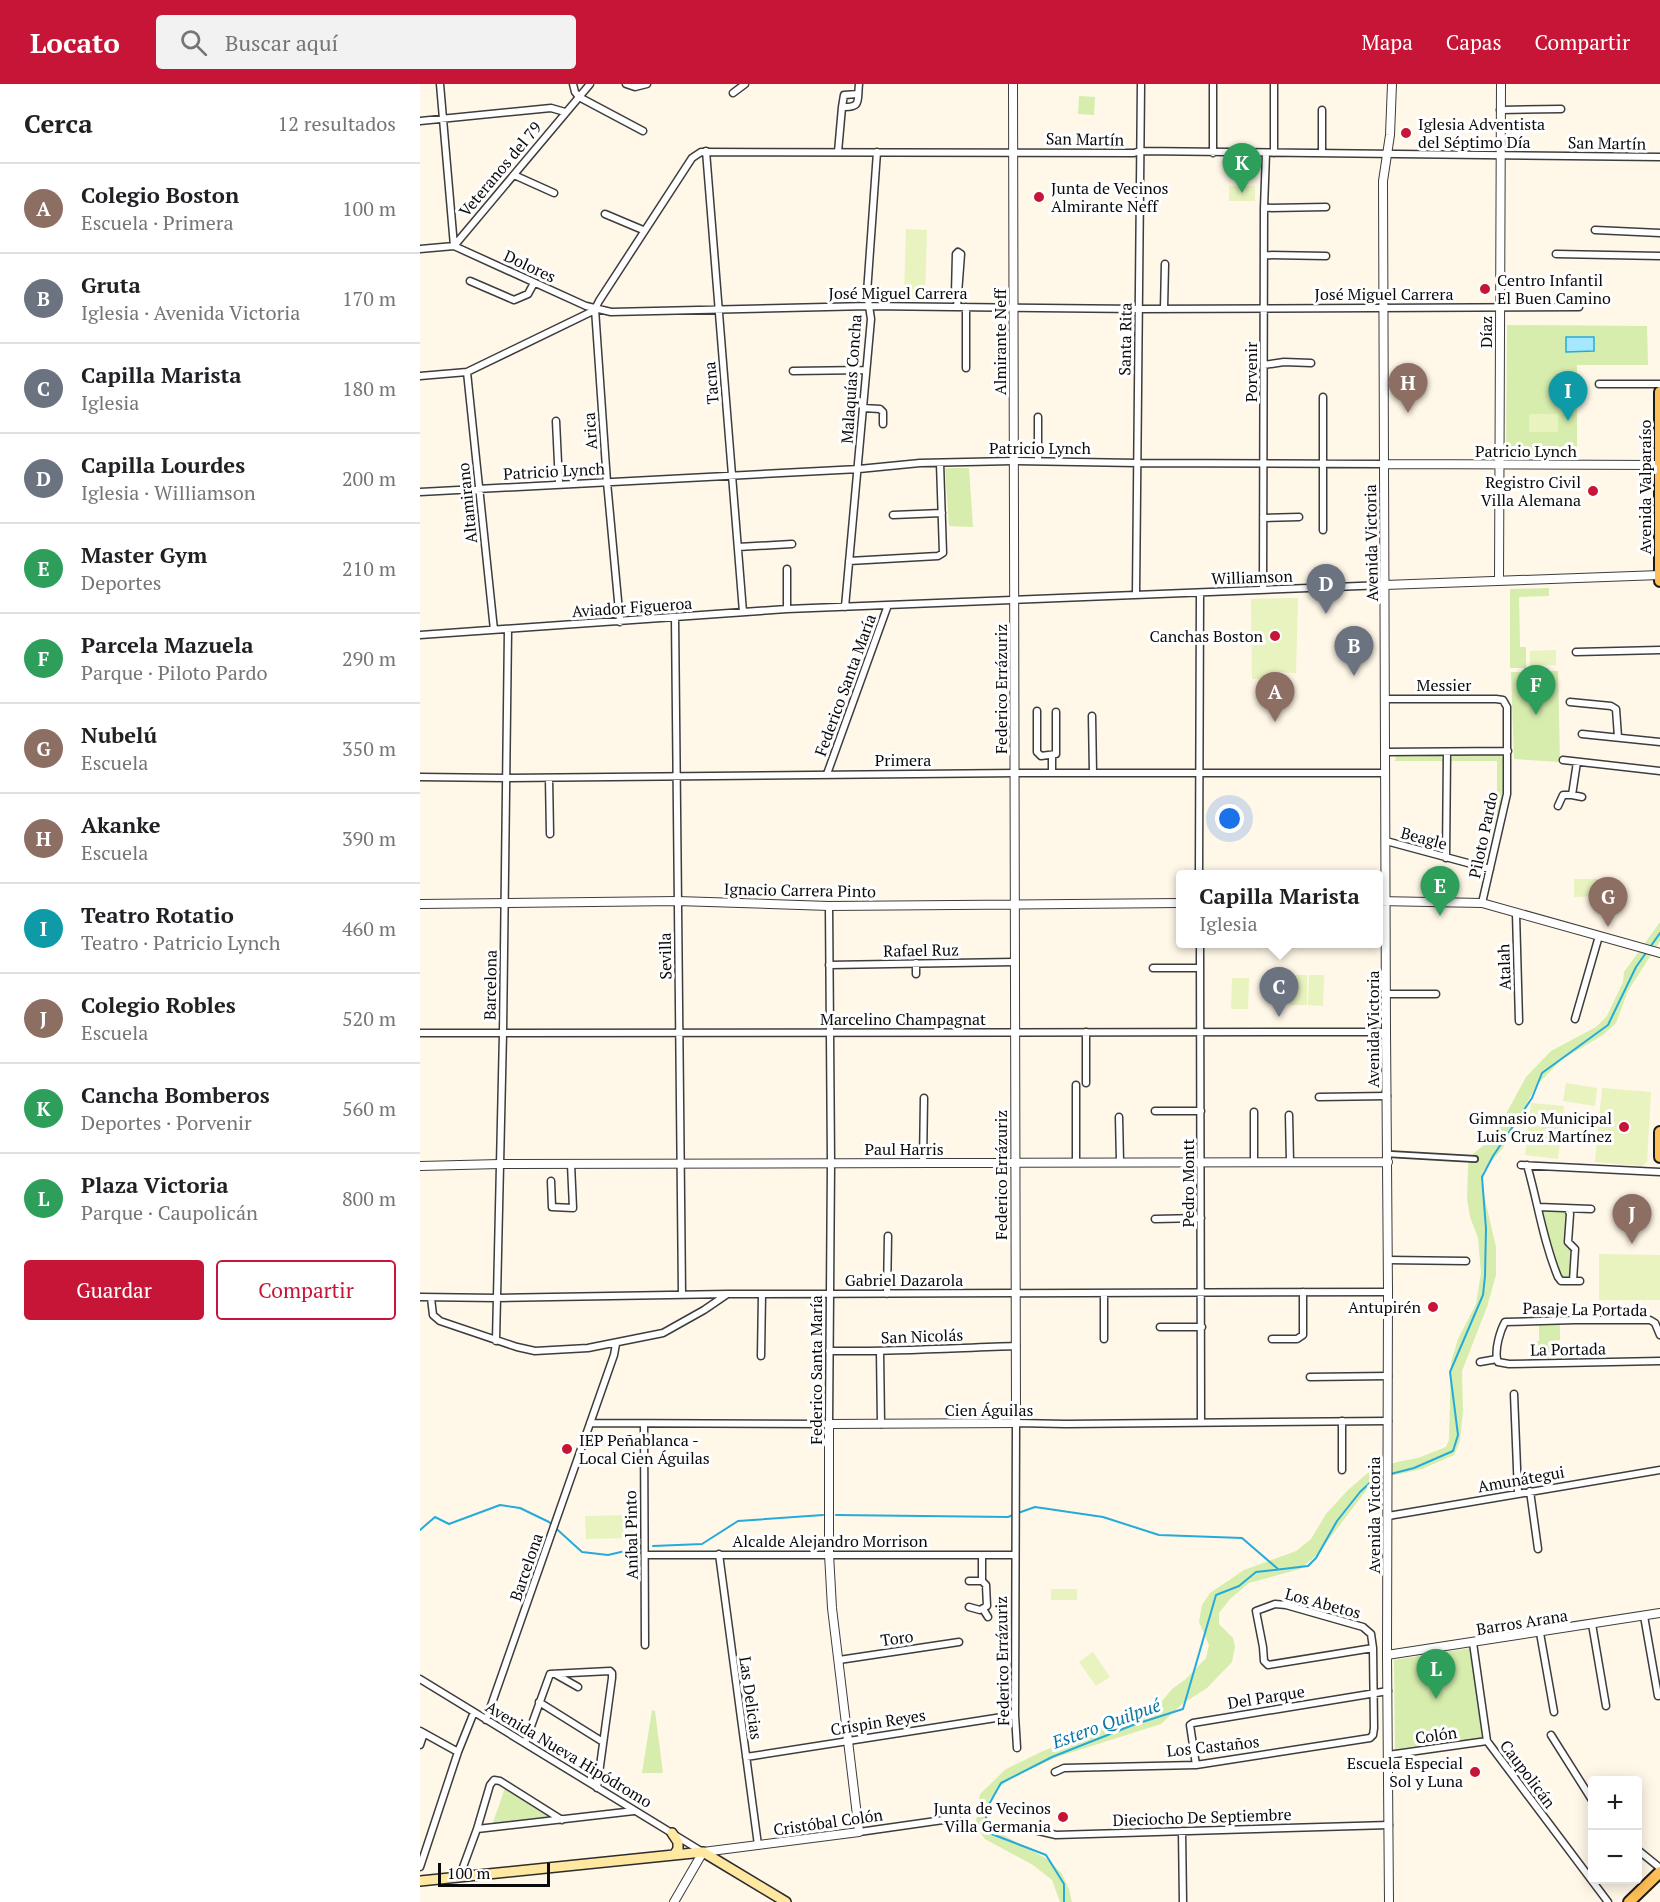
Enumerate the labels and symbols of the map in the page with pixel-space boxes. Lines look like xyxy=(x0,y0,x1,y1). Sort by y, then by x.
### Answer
place label: Iglesia Adventista del Séptimo Día xyxy=(1418,113,1545,153)
street label: Veteranos del 79 xyxy=(454,117,546,221)
marker: Iglesia Adventista del Séptimo Día xyxy=(1399,126,1413,140)
street label: San Martín xyxy=(1046,127,1125,151)
street label: San Martín xyxy=(1568,131,1647,155)
pin: K xyxy=(1222,144,1262,193)
place label: Junta de Vecinos Almirante Neff xyxy=(1051,177,1169,217)
marker: Junta de Vecinos Almirante Neff xyxy=(1032,190,1046,204)
street label: Dolores xyxy=(500,244,560,288)
place label: Centro Infantil El Buen Camino xyxy=(1497,269,1611,309)
street label: José Miguel Carrera xyxy=(828,282,968,304)
marker: Centro Infantil El Buen Camino xyxy=(1478,282,1492,296)
street label: José Miguel Carrera xyxy=(1314,283,1454,305)
street label: Almirante Neff xyxy=(989,287,1011,395)
street label: Santa Rita xyxy=(1113,302,1137,376)
street label: Malaquías Concha xyxy=(836,314,866,444)
street label: Díaz xyxy=(1475,316,1497,348)
street label: Porvenir xyxy=(1240,341,1262,402)
street label: Tacna xyxy=(698,361,724,405)
pin: H xyxy=(1388,364,1428,413)
pin: I xyxy=(1548,372,1588,421)
street label: Arica xyxy=(578,412,602,450)
street label: Avenida Valparaíso xyxy=(1634,419,1656,554)
street label: Patricio Lynch xyxy=(989,437,1092,459)
street label: Patricio Lynch xyxy=(1475,440,1578,462)
street label: Patricio Lynch xyxy=(503,457,606,485)
street label: Altamirano xyxy=(452,461,482,544)
place label: Registro Civil Villa Alemana xyxy=(1481,471,1581,511)
street label: Avenida Victoria xyxy=(1359,484,1383,602)
marker: Registro Civil Villa Alemana xyxy=(1586,484,1600,498)
pin: D xyxy=(1306,564,1346,614)
street label: Williamson xyxy=(1211,565,1294,589)
street label: Aviador Figueroa xyxy=(571,592,693,622)
street label: Federico Santa María xyxy=(809,611,881,759)
street label: Federico Errázuriz xyxy=(990,624,1012,754)
place label: Canchas Boston xyxy=(1149,625,1263,647)
pin: B xyxy=(1334,626,1374,676)
marker: Canchas Boston xyxy=(1268,629,1282,643)
pin: F xyxy=(1516,666,1556,715)
pin: A xyxy=(1256,672,1294,722)
street label: Messier xyxy=(1417,674,1472,696)
street label: Primera xyxy=(875,749,931,771)
street label: Piloto Pardo xyxy=(1463,790,1503,880)
your location xyxy=(1215,804,1244,833)
street label: Beagle xyxy=(1398,821,1450,855)
pin: E xyxy=(1420,866,1460,916)
street label: Ignacio Carrera Pinto xyxy=(724,878,876,902)
pin: G xyxy=(1588,878,1628,927)
street label: Sevilla xyxy=(654,932,676,980)
street label: Rafael Ruz xyxy=(883,938,959,962)
street label: Atalah xyxy=(1492,943,1516,991)
street label: Barcelona xyxy=(478,950,502,1020)
pin: C xyxy=(1260,968,1298,1017)
street label: Avenida Victoria xyxy=(1362,970,1384,1088)
street label: Marcelino Champagnat xyxy=(820,1008,986,1030)
place label: Gimnasio Municipal Luis Cruz Martínez xyxy=(1469,1107,1612,1147)
street label: Federico Errázuriz xyxy=(990,1110,1012,1240)
marker: Gimnasio Municipal Luis Cruz Martínez xyxy=(1617,1120,1631,1134)
street label: Paul Harris xyxy=(864,1138,944,1160)
street label: Pedro Montt xyxy=(1177,1138,1199,1227)
pin: J xyxy=(1612,1194,1652,1244)
street label: Gabriel Dazarola xyxy=(845,1269,963,1291)
street label: Federico Santa María xyxy=(805,1295,827,1445)
place label: Antupirén xyxy=(1348,1296,1421,1318)
street label: Pasaje La Portada xyxy=(1522,1297,1648,1321)
marker: Antupirén xyxy=(1426,1300,1440,1314)
street label: San Nicolás xyxy=(880,1324,964,1348)
street label: La Portada xyxy=(1530,1337,1606,1361)
street label: Cien Águilas xyxy=(945,1399,1033,1421)
place label: IEP Peñablanca - Local Cien Águilas xyxy=(579,1429,710,1469)
marker: IEP Peñablanca - Local Cien Águilas xyxy=(560,1442,574,1456)
street label: Avenida Victoria xyxy=(1363,1456,1385,1574)
street label: Amunátegui xyxy=(1476,1461,1566,1497)
street label: Aníbal Pinto xyxy=(619,1490,643,1580)
street label: Barcelona xyxy=(504,1530,548,1604)
street label: Alcalde Alejandro Morrison xyxy=(732,1530,928,1552)
street label: Los Abetos xyxy=(1283,1582,1363,1624)
street label: Federico Errázuriz xyxy=(990,1596,1014,1726)
street label: Barros Arana xyxy=(1475,1604,1569,1640)
street label: Toro xyxy=(879,1625,915,1651)
pin: L xyxy=(1416,1650,1456,1699)
street label: Las Delicias xyxy=(734,1655,768,1741)
street label: Del Parque xyxy=(1226,1680,1306,1714)
water label: Estero Quilpué xyxy=(1048,1692,1164,1754)
street label: Avenida Nueva Hipódromo xyxy=(482,1696,656,1813)
street label: Crispin Reyes xyxy=(829,1704,927,1740)
street label: Colón xyxy=(1414,1721,1459,1749)
street label: Los Castaños xyxy=(1166,1730,1260,1762)
street label: Caupolicán xyxy=(1495,1735,1561,1813)
place label: Escuela Especial Sol y Luna xyxy=(1347,1752,1463,1792)
marker: Escuela Especial Sol y Luna xyxy=(1468,1765,1482,1779)
place label: Junta de Vecinos Villa Germania xyxy=(934,1797,1051,1837)
street label: Cristóbal Colón xyxy=(772,1803,885,1841)
street label: Dieciocho De Septiembre xyxy=(1112,1803,1292,1831)
marker: Junta de Vecinos Villa Germania xyxy=(1056,1810,1070,1824)
scale bar xyxy=(438,1860,550,1888)

